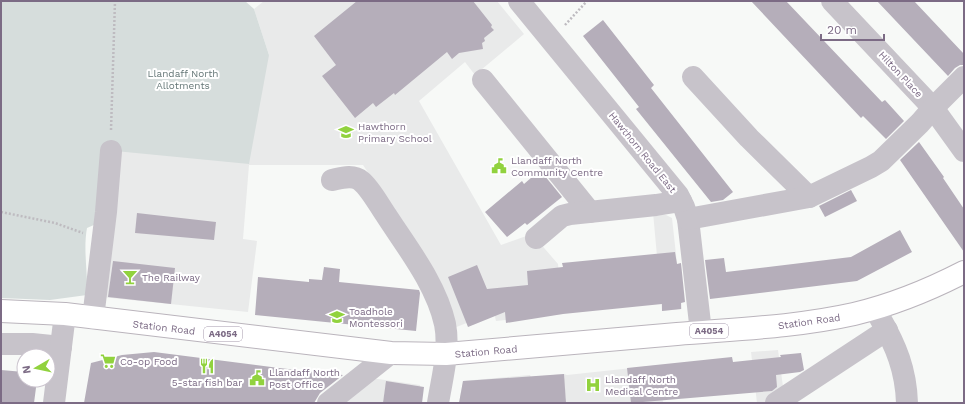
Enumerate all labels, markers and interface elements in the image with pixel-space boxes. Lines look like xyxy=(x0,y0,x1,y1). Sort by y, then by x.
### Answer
scale bar xyxy=(821,16,884,42)
text: 20 m xyxy=(827,23,857,37)
street label: Hilton Place xyxy=(877,49,925,100)
park label: Llandaff North Allotments xyxy=(147,68,219,91)
street label: Hawthorn Road East xyxy=(607,110,679,195)
place label: Hawthorn Primary School xyxy=(358,121,432,144)
school or university icon: Hawthorn Primary School xyxy=(337,123,355,141)
place label: Llandaff North Community Centre xyxy=(511,155,603,178)
public building icon: Llandaff North Community Centre xyxy=(490,157,508,175)
bar icon: The Railway xyxy=(121,268,139,286)
place label: The Railway xyxy=(142,272,201,283)
place label: Toadhole Montessori xyxy=(349,306,403,329)
school or university icon: Toadhole Montessori xyxy=(328,308,346,326)
street label: Station Road xyxy=(777,312,841,331)
street label: Station Road xyxy=(132,318,196,337)
road number: A4054 xyxy=(690,324,728,338)
road number: A4054 xyxy=(204,327,242,341)
street label: Station Road xyxy=(454,343,518,360)
north arrow xyxy=(16,348,56,388)
supermarket icon: Co-op Food xyxy=(99,352,117,370)
place label: Co-op Food xyxy=(120,356,177,367)
restaurant icon: 5-star fish bar xyxy=(198,357,216,375)
text: N xyxy=(20,364,34,375)
place label: Llandaff North Post Office xyxy=(269,367,340,390)
public building icon: Llandaff North Post Office xyxy=(248,369,266,387)
place label: Llandaff North Medical Centre xyxy=(605,374,678,397)
hospital icon: Llandaff North Medical Centre xyxy=(584,376,602,394)
place label: 5-star fish bar xyxy=(172,377,242,388)

